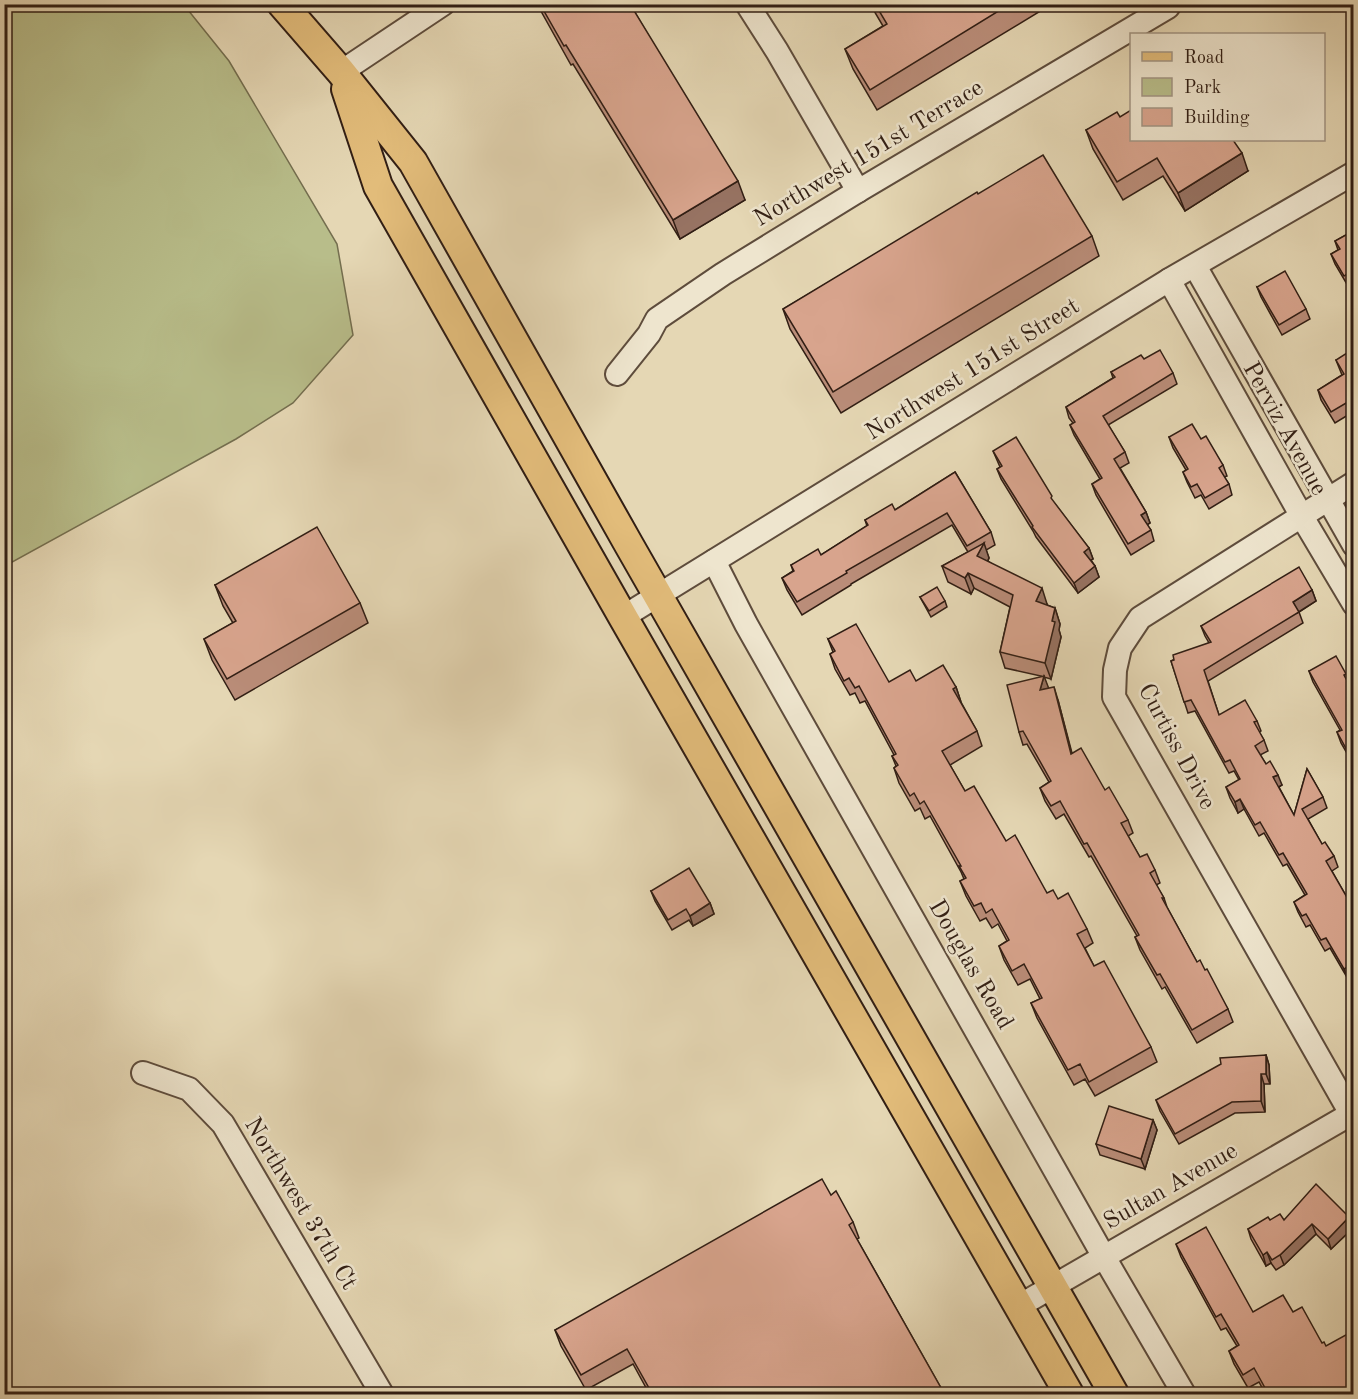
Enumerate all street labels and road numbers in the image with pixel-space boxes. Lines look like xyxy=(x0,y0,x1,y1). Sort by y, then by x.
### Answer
street label: Northwest 151st Terrace xyxy=(750,76,988,232)
street label: Northwest 151st Street xyxy=(862,294,1084,446)
street label: Perviz Avenue xyxy=(1237,358,1331,500)
street label: Curtiss Drive xyxy=(1133,680,1219,814)
street label: Douglas Road xyxy=(923,896,1017,1034)
street label: Northwest 37th Ct xyxy=(239,1114,361,1294)
street label: Sultan Avenue xyxy=(1100,1139,1242,1235)

